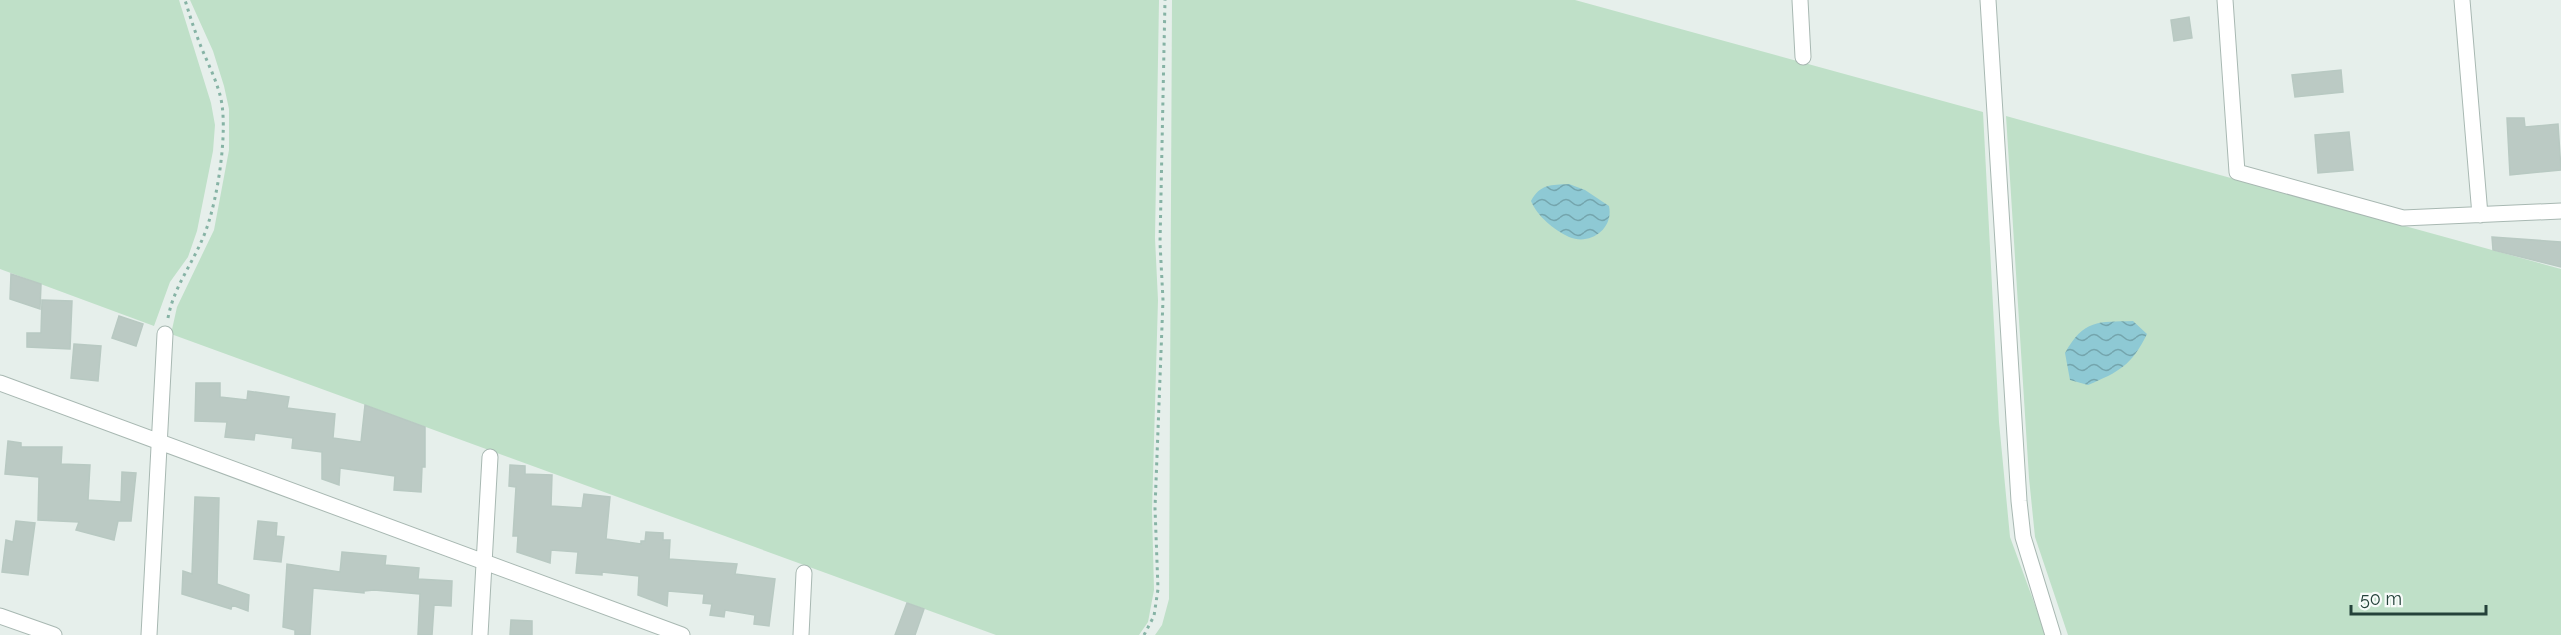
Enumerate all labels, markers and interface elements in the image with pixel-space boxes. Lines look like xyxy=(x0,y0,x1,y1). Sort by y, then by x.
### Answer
scale bar xyxy=(2351,578,2486,616)
text: 50 m xyxy=(2360,588,2402,609)

